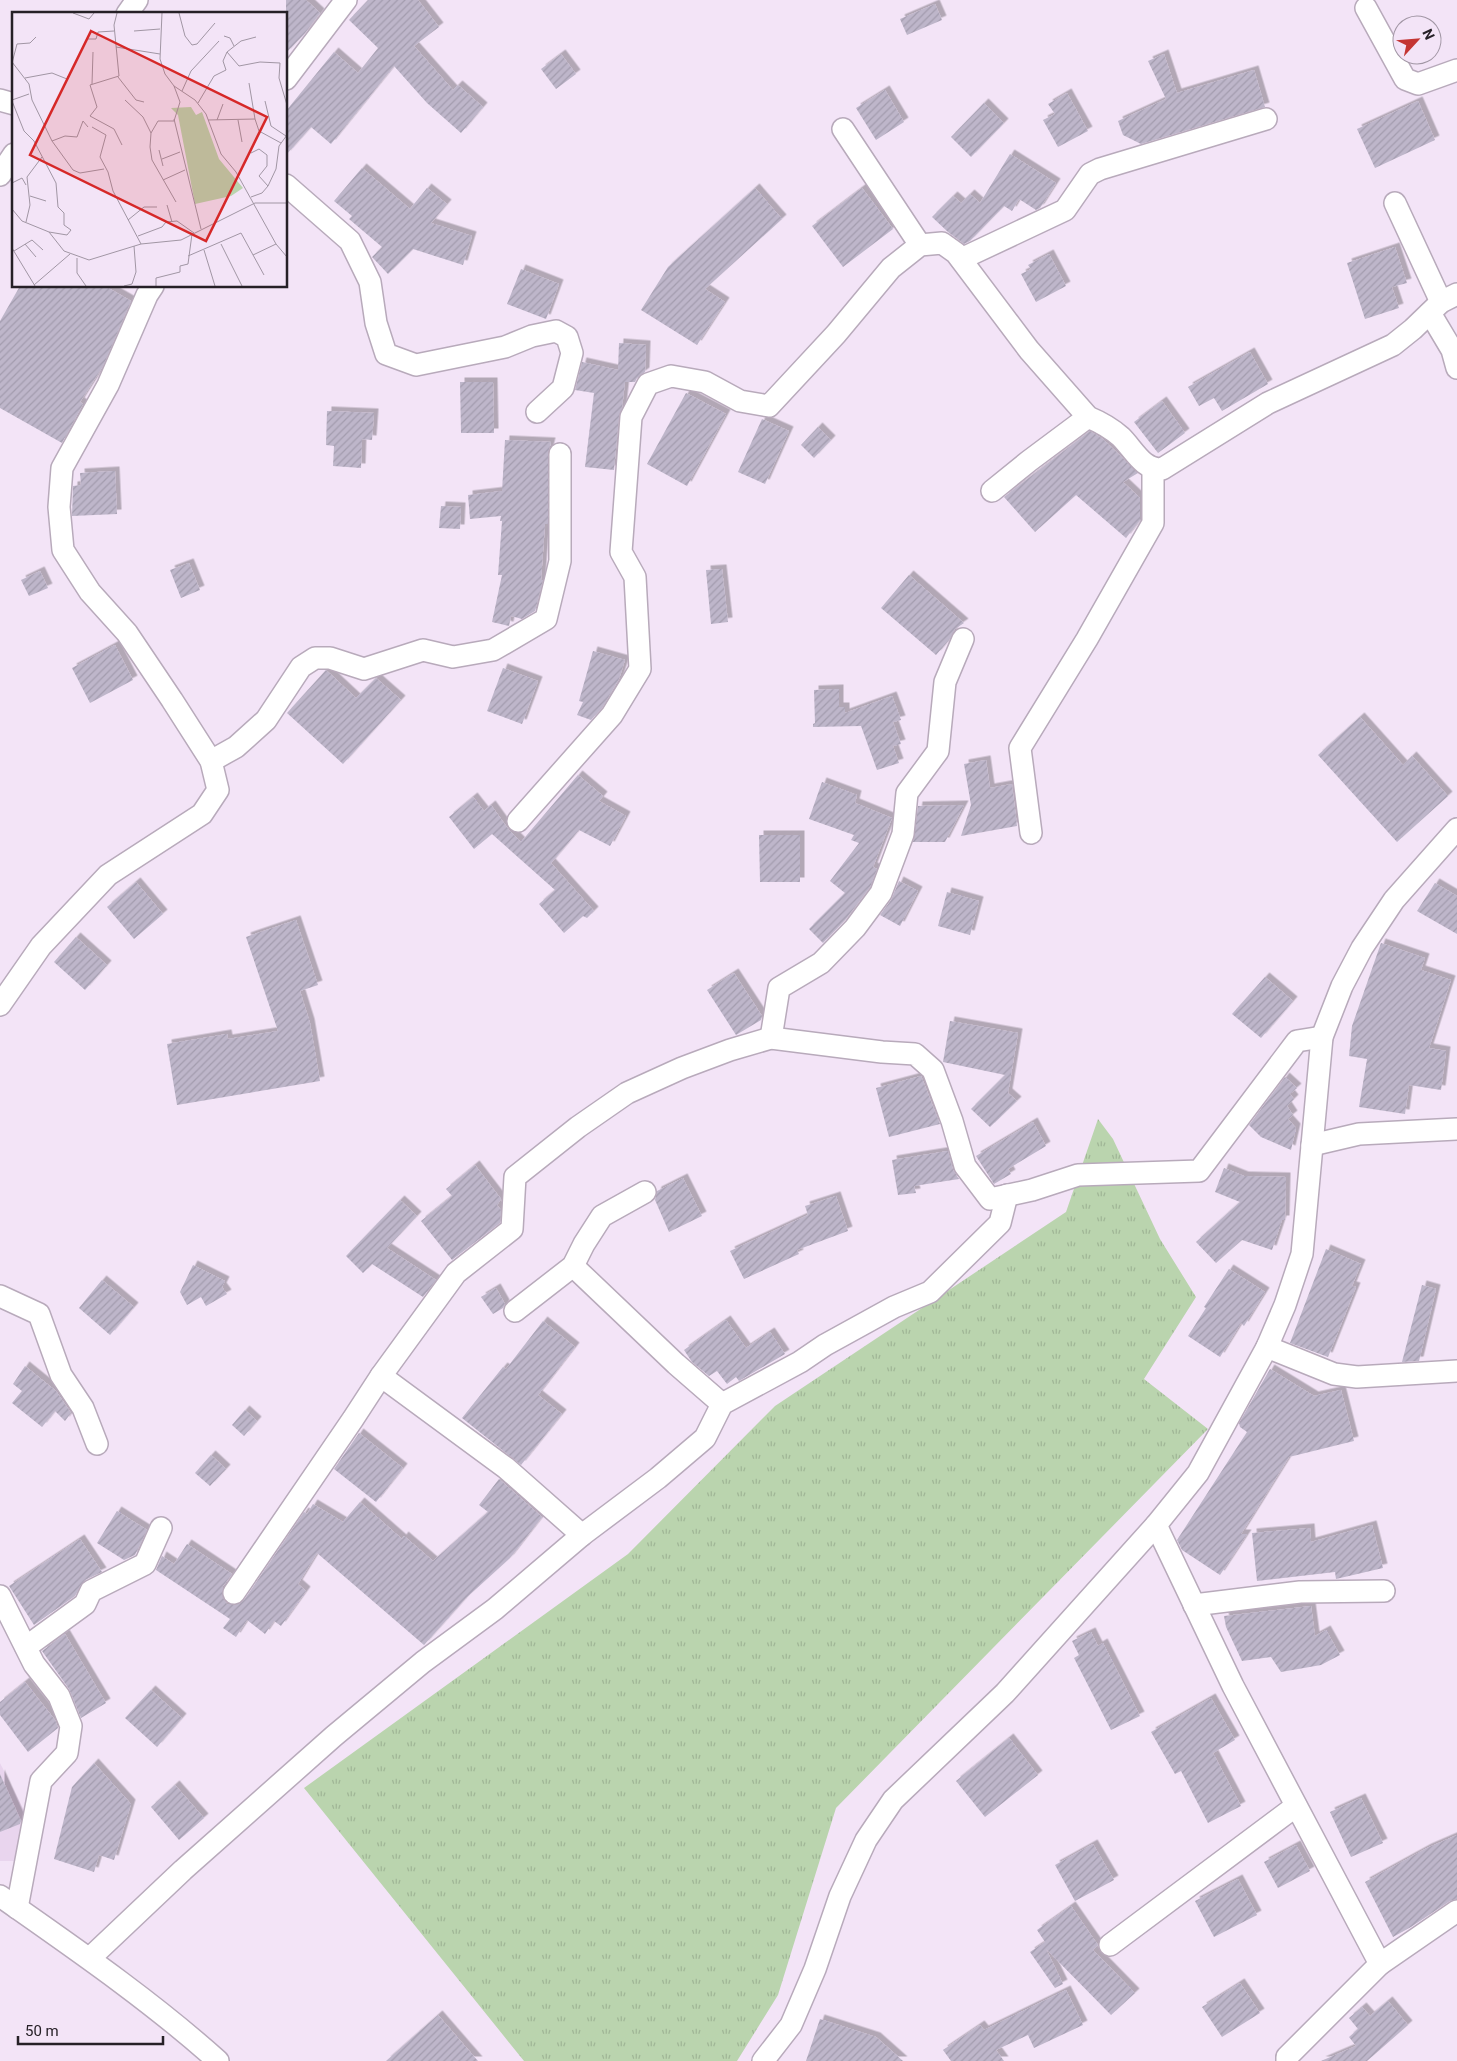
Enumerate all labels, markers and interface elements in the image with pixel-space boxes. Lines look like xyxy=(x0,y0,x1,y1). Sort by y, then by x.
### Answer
inset map xyxy=(12,12,288,288)
north arrow xyxy=(1392,15,1442,65)
text: N xyxy=(1419,26,1438,42)
scale bar xyxy=(18,2014,162,2046)
text: 50 m xyxy=(25,2022,59,2040)

